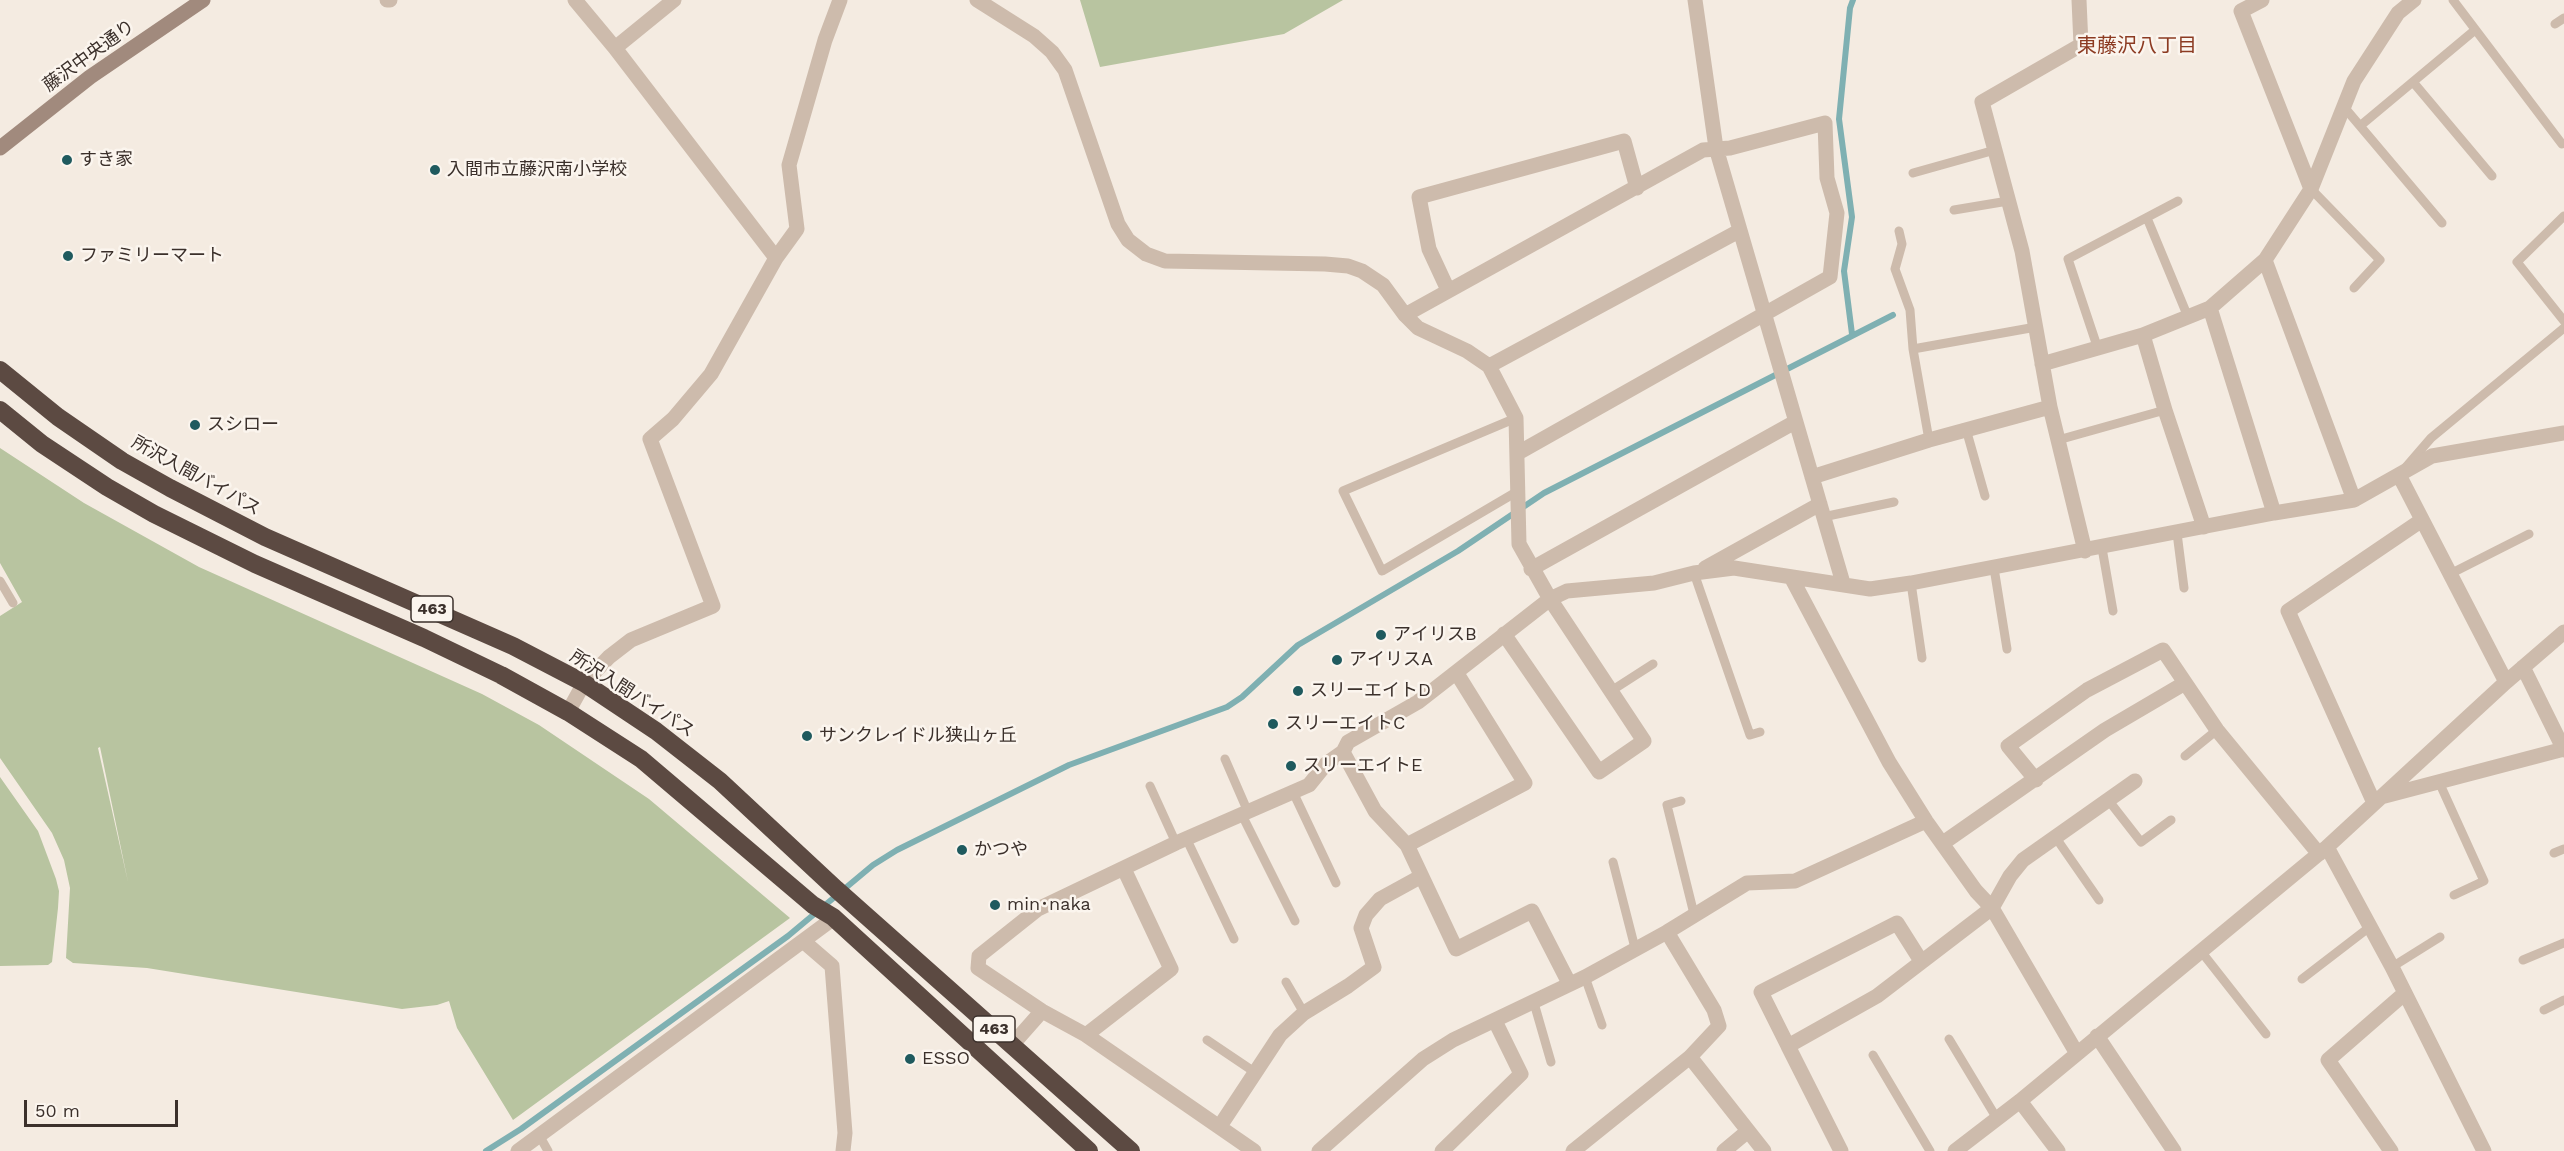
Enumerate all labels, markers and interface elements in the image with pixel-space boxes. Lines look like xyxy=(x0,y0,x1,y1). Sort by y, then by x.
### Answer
street label: 藤沢中央通り xyxy=(39,16,139,96)
district label: 東藤沢八丁目 xyxy=(2077,34,2197,58)
place label: すき家 xyxy=(79,149,133,171)
marker: すき家 xyxy=(60,153,74,167)
place label: 入間市立藤沢南小学校 xyxy=(447,159,627,181)
marker: 入間市立藤沢南小学校 xyxy=(428,163,442,177)
place label: ファミリーマート xyxy=(80,245,224,267)
marker: ファミリーマート xyxy=(61,249,75,263)
place label: スシロー xyxy=(207,414,279,436)
marker: スシロー xyxy=(188,418,202,432)
street label: 所沢入間バイパス xyxy=(128,432,264,520)
road number: 463 xyxy=(411,596,453,622)
place label: アイリスB xyxy=(1393,624,1477,646)
marker: アイリスB xyxy=(1374,628,1388,642)
street label: 所沢入間バイパス xyxy=(566,646,698,742)
place label: アイリスA xyxy=(1349,649,1433,671)
marker: アイリスA xyxy=(1330,653,1344,667)
place label: スリーエイトD xyxy=(1310,680,1431,702)
marker: スリーエイトD xyxy=(1291,684,1305,698)
place label: スリーエイトC xyxy=(1285,713,1405,735)
marker: スリーエイトC xyxy=(1266,717,1280,731)
place label: サンクレイドル狭山ヶ丘 xyxy=(819,725,1017,747)
marker: サンクレイドル狭山ヶ丘 xyxy=(800,729,814,743)
place label: スリーエイトE xyxy=(1303,755,1422,777)
marker: スリーエイトE xyxy=(1284,759,1298,773)
place label: かつや xyxy=(974,839,1028,861)
marker: かつや xyxy=(955,843,969,857)
place label: min･naka xyxy=(1007,894,1091,916)
marker: min･naka xyxy=(988,898,1002,912)
road number: 463 xyxy=(973,1016,1015,1042)
place label: ESSO xyxy=(922,1048,970,1070)
marker: ESSO xyxy=(903,1052,917,1066)
scale bar xyxy=(27,1088,182,1126)
text: 50 m xyxy=(35,1100,80,1121)

